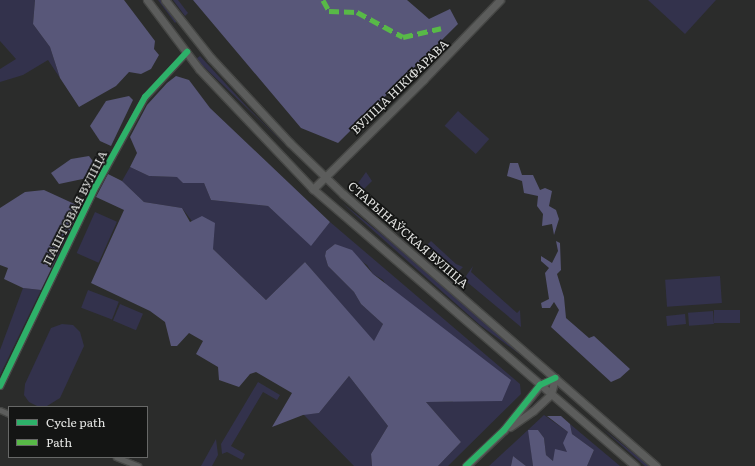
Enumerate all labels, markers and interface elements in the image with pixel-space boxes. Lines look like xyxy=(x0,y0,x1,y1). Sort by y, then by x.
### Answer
street label: ВУЛІЦА НІКІФАРАВА xyxy=(348,37,452,137)
street label: ПАШТОВАЯ ВУЛІЦА xyxy=(40,148,110,268)
street label: СТАРЫНАЎСКАЯ ВУЛІЦА xyxy=(345,179,471,291)
legend xyxy=(8,406,148,458)
text: Cycle path xyxy=(46,413,106,431)
text: Path xyxy=(46,433,72,451)

